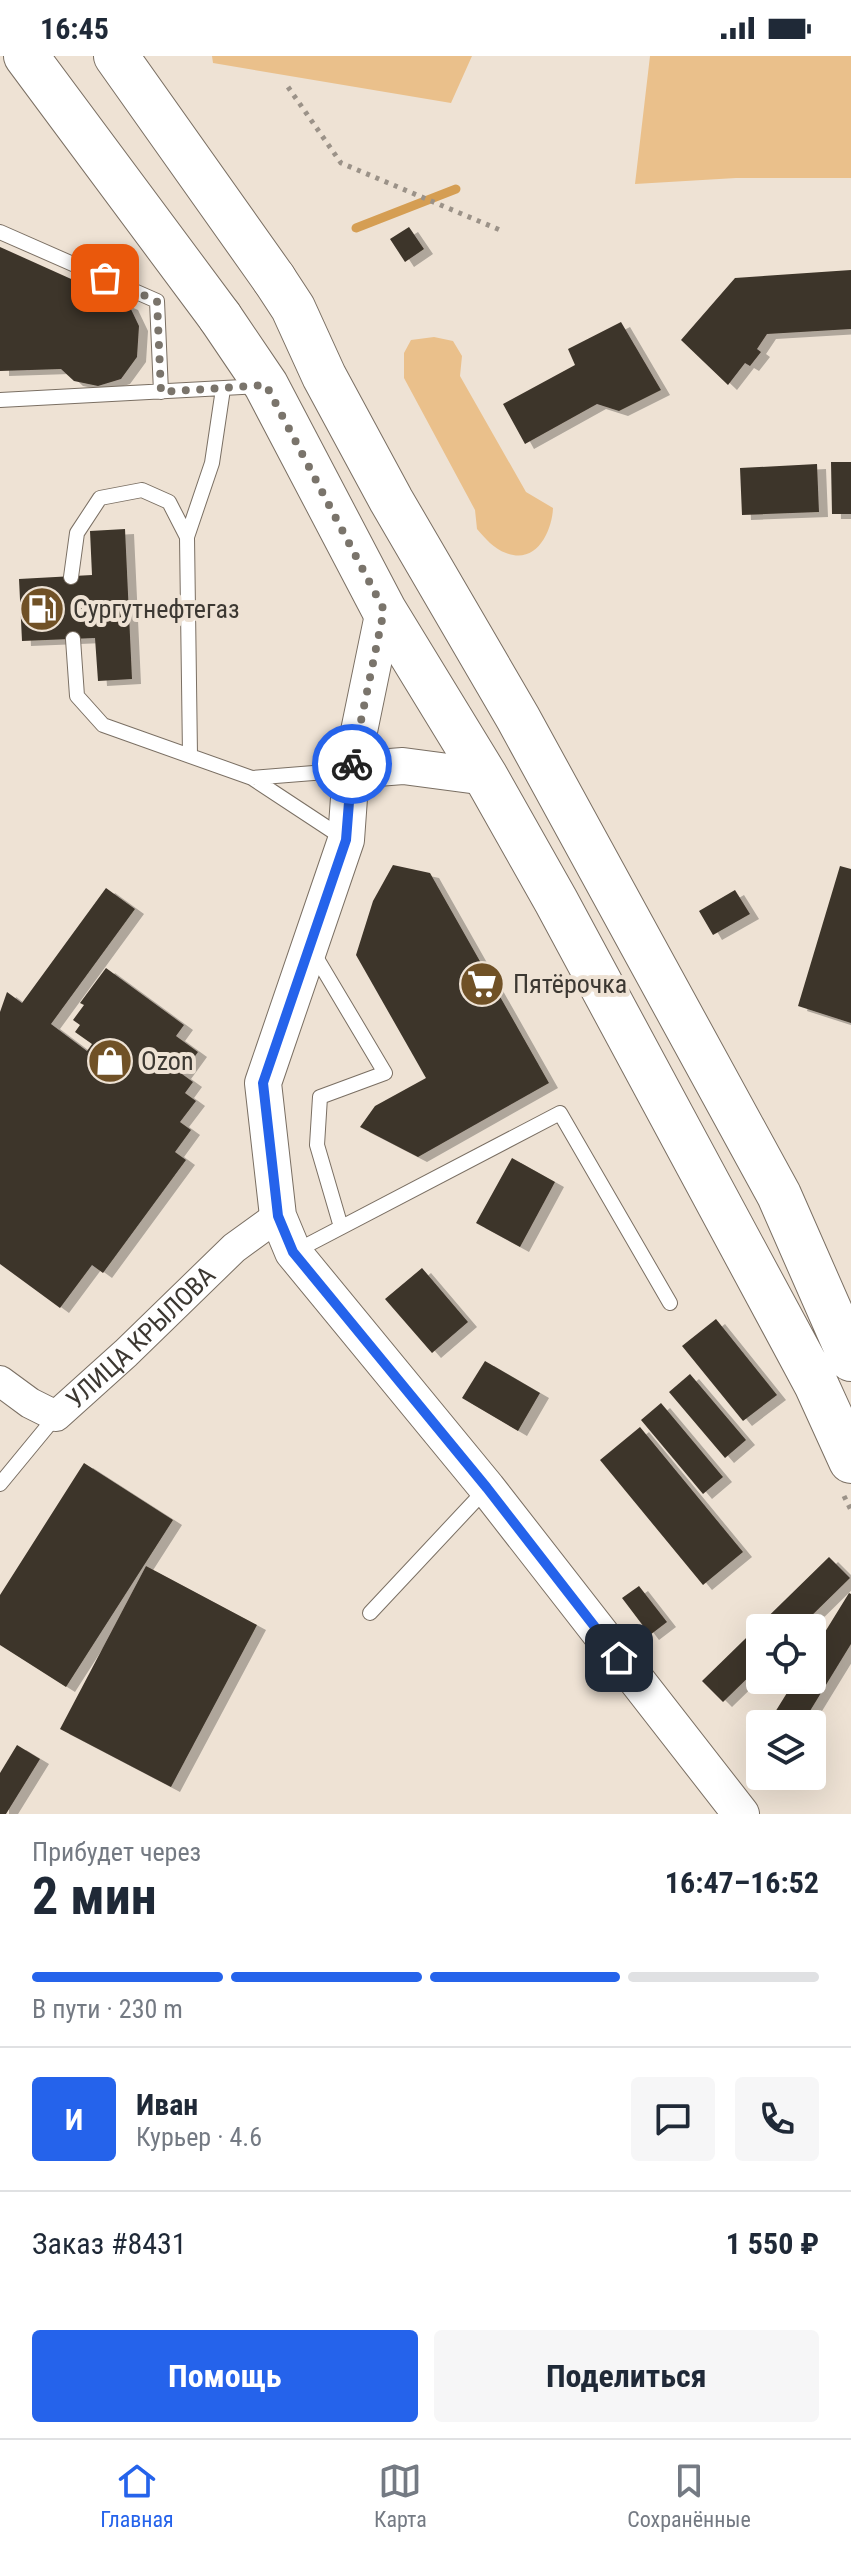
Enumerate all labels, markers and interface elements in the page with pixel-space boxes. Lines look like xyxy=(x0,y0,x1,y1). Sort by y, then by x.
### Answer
text: 16:45 xyxy=(40,11,109,46)
pin xyxy=(71,244,139,312)
icon: bag xyxy=(83,256,127,300)
fuel station icon: Сургутнефтегаз xyxy=(18,585,66,633)
place label: Сургутнефтегаз xyxy=(73,594,240,624)
courier xyxy=(312,724,392,804)
icon: bike xyxy=(330,742,374,786)
supermarket icon: Пятёрочка xyxy=(458,960,506,1008)
place label: Пятёрочка xyxy=(513,969,627,999)
shop icon: Ozon xyxy=(86,1037,134,1085)
place label: Ozon xyxy=(141,1046,193,1076)
street label: УЛИЦА КРЫЛОВА xyxy=(60,1260,221,1414)
map controls xyxy=(746,1614,826,1790)
button: locate xyxy=(746,1614,826,1694)
pin xyxy=(585,1624,653,1692)
icon: home xyxy=(597,1636,641,1680)
button: layers xyxy=(746,1710,826,1790)
text: Прибудет через xyxy=(32,1837,201,1867)
text: 16:47–16:52 xyxy=(665,1865,819,1900)
text: 2 мин xyxy=(32,1866,157,1927)
text: В пути · 230 m xyxy=(32,1994,183,2024)
button: chat xyxy=(631,2077,715,2161)
button: phone xyxy=(735,2077,819,2161)
text: Иван xyxy=(136,2087,198,2122)
text: И xyxy=(65,2102,83,2137)
text: Курьер · 4.6 xyxy=(136,2122,262,2152)
text: Заказ #8431 xyxy=(32,2226,187,2261)
text: 1 550 ₽ xyxy=(726,2226,819,2261)
button: Помощь xyxy=(32,2330,418,2422)
button: Поделиться xyxy=(434,2330,819,2422)
tab: Главная xyxy=(100,2459,174,2532)
tab: Карта xyxy=(374,2459,427,2532)
tab: Сохранённые xyxy=(627,2459,751,2532)

